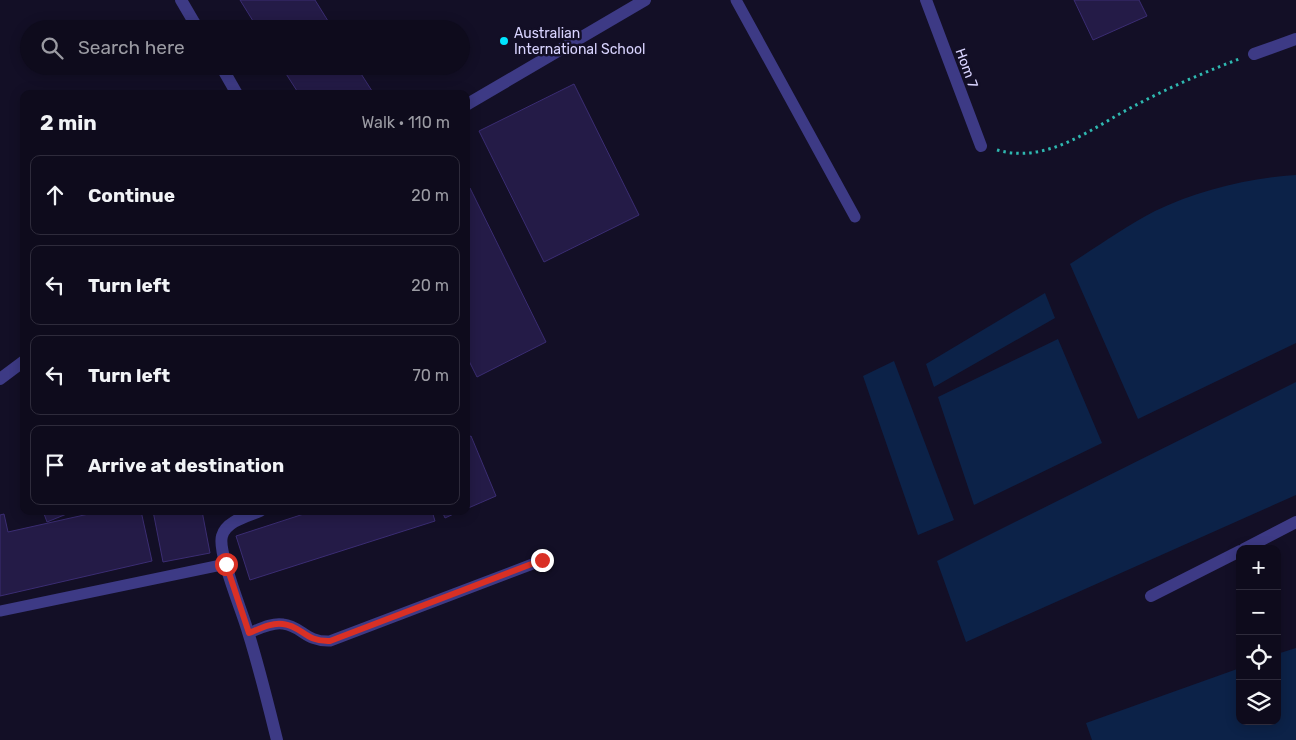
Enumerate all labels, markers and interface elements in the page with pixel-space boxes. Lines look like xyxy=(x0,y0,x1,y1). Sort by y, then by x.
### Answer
search box xyxy=(20,20,470,75)
place label: Australian International School xyxy=(514,25,645,58)
icon: search xyxy=(38,34,66,62)
marker: Australian International School xyxy=(498,35,510,47)
text: Search here xyxy=(78,36,185,59)
street label: Hom 7 xyxy=(952,46,982,90)
text: 2 min xyxy=(40,110,97,135)
text: Walk · 110 m xyxy=(362,113,450,132)
icon: ahead xyxy=(41,181,69,209)
text: Continue xyxy=(88,184,175,207)
text: 20 m xyxy=(411,186,449,205)
icon: left xyxy=(41,271,69,299)
text: Turn left xyxy=(88,274,170,297)
text: 20 m xyxy=(411,276,449,295)
icon: left xyxy=(41,361,69,389)
text: Turn left xyxy=(88,364,170,387)
text: 70 m xyxy=(412,366,449,385)
icon: arrive xyxy=(41,451,69,479)
text: Arrive at destination xyxy=(88,454,284,477)
map controls xyxy=(1236,545,1281,725)
button: + xyxy=(1236,545,1281,590)
route end xyxy=(531,549,554,572)
route start xyxy=(215,553,238,576)
button: − xyxy=(1236,590,1281,635)
button: locate xyxy=(1236,635,1281,680)
button: layers xyxy=(1236,680,1281,725)

